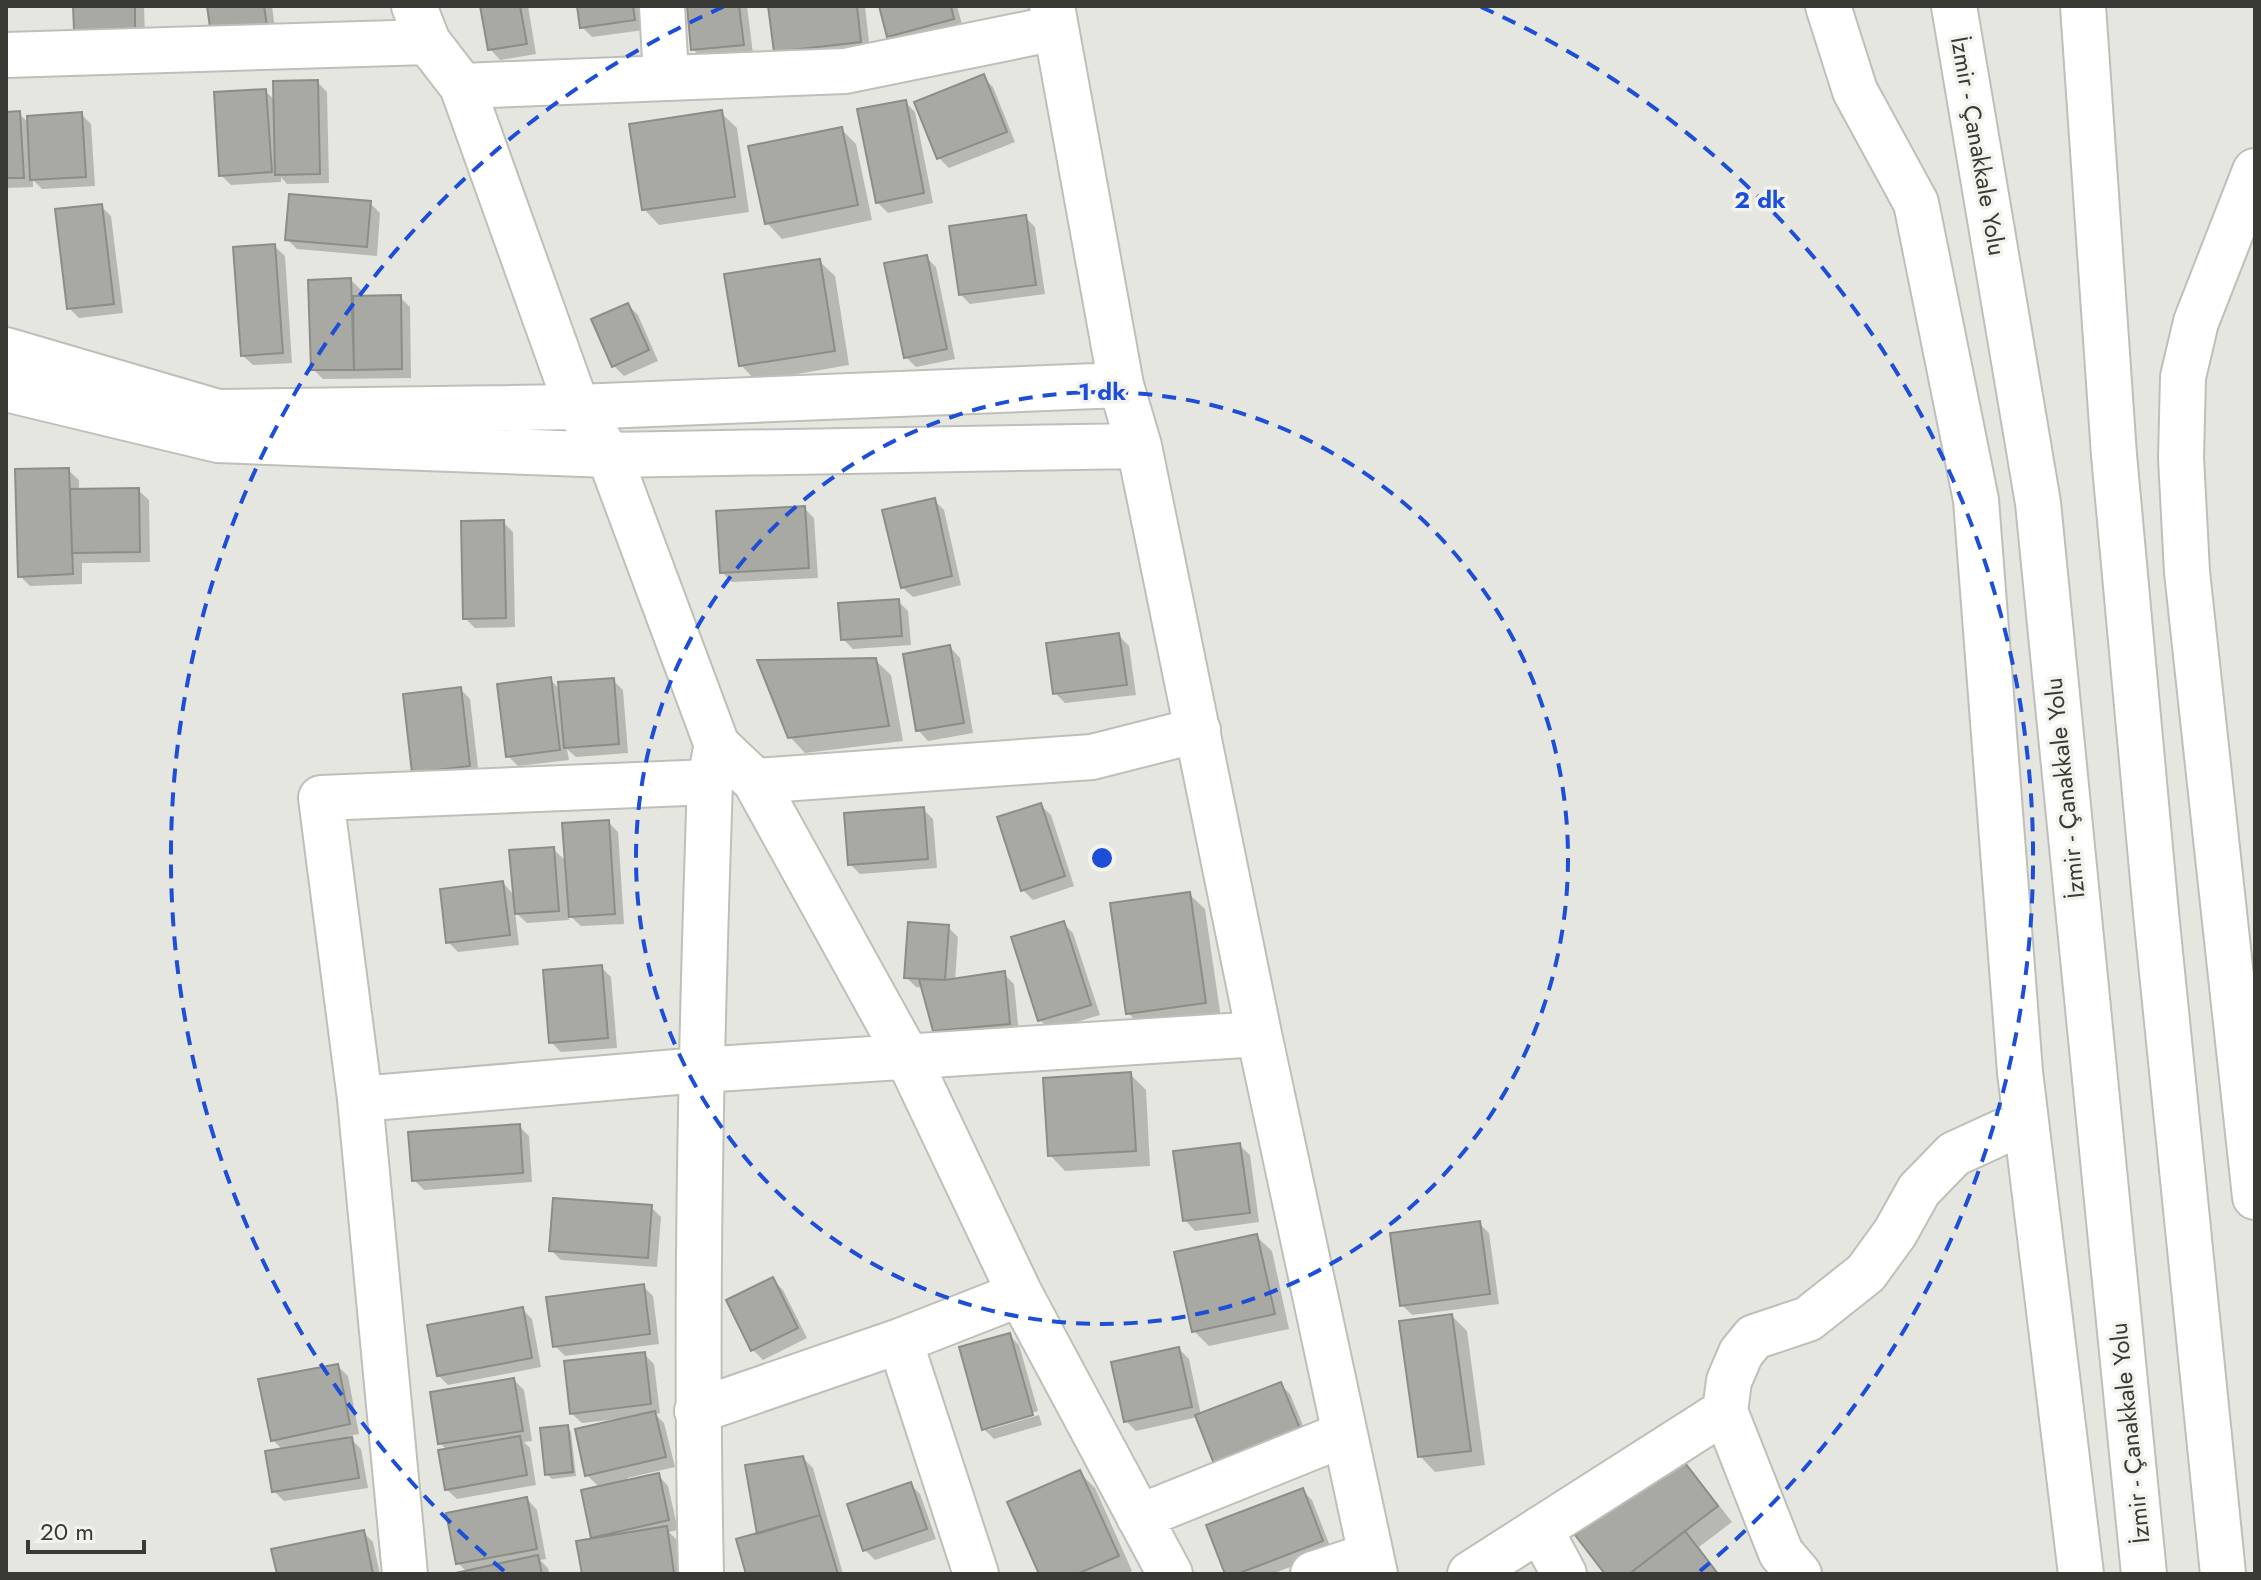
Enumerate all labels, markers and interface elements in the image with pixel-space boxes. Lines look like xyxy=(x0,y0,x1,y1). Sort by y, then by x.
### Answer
street label: İzmir - Çanakkale Yolu xyxy=(1942,34,2015,258)
text: 2 dk xyxy=(1734,182,1786,217)
text: 1 dk xyxy=(1078,374,1126,409)
street label: İzmir - Çanakkale Yolu xyxy=(2036,676,2093,900)
centre of rings xyxy=(1088,844,1116,872)
street label: İzmir - Çanakkale Yolu xyxy=(2101,1321,2158,1545)
scale bar xyxy=(28,1504,144,1554)
text: 20 m xyxy=(40,1514,94,1549)

